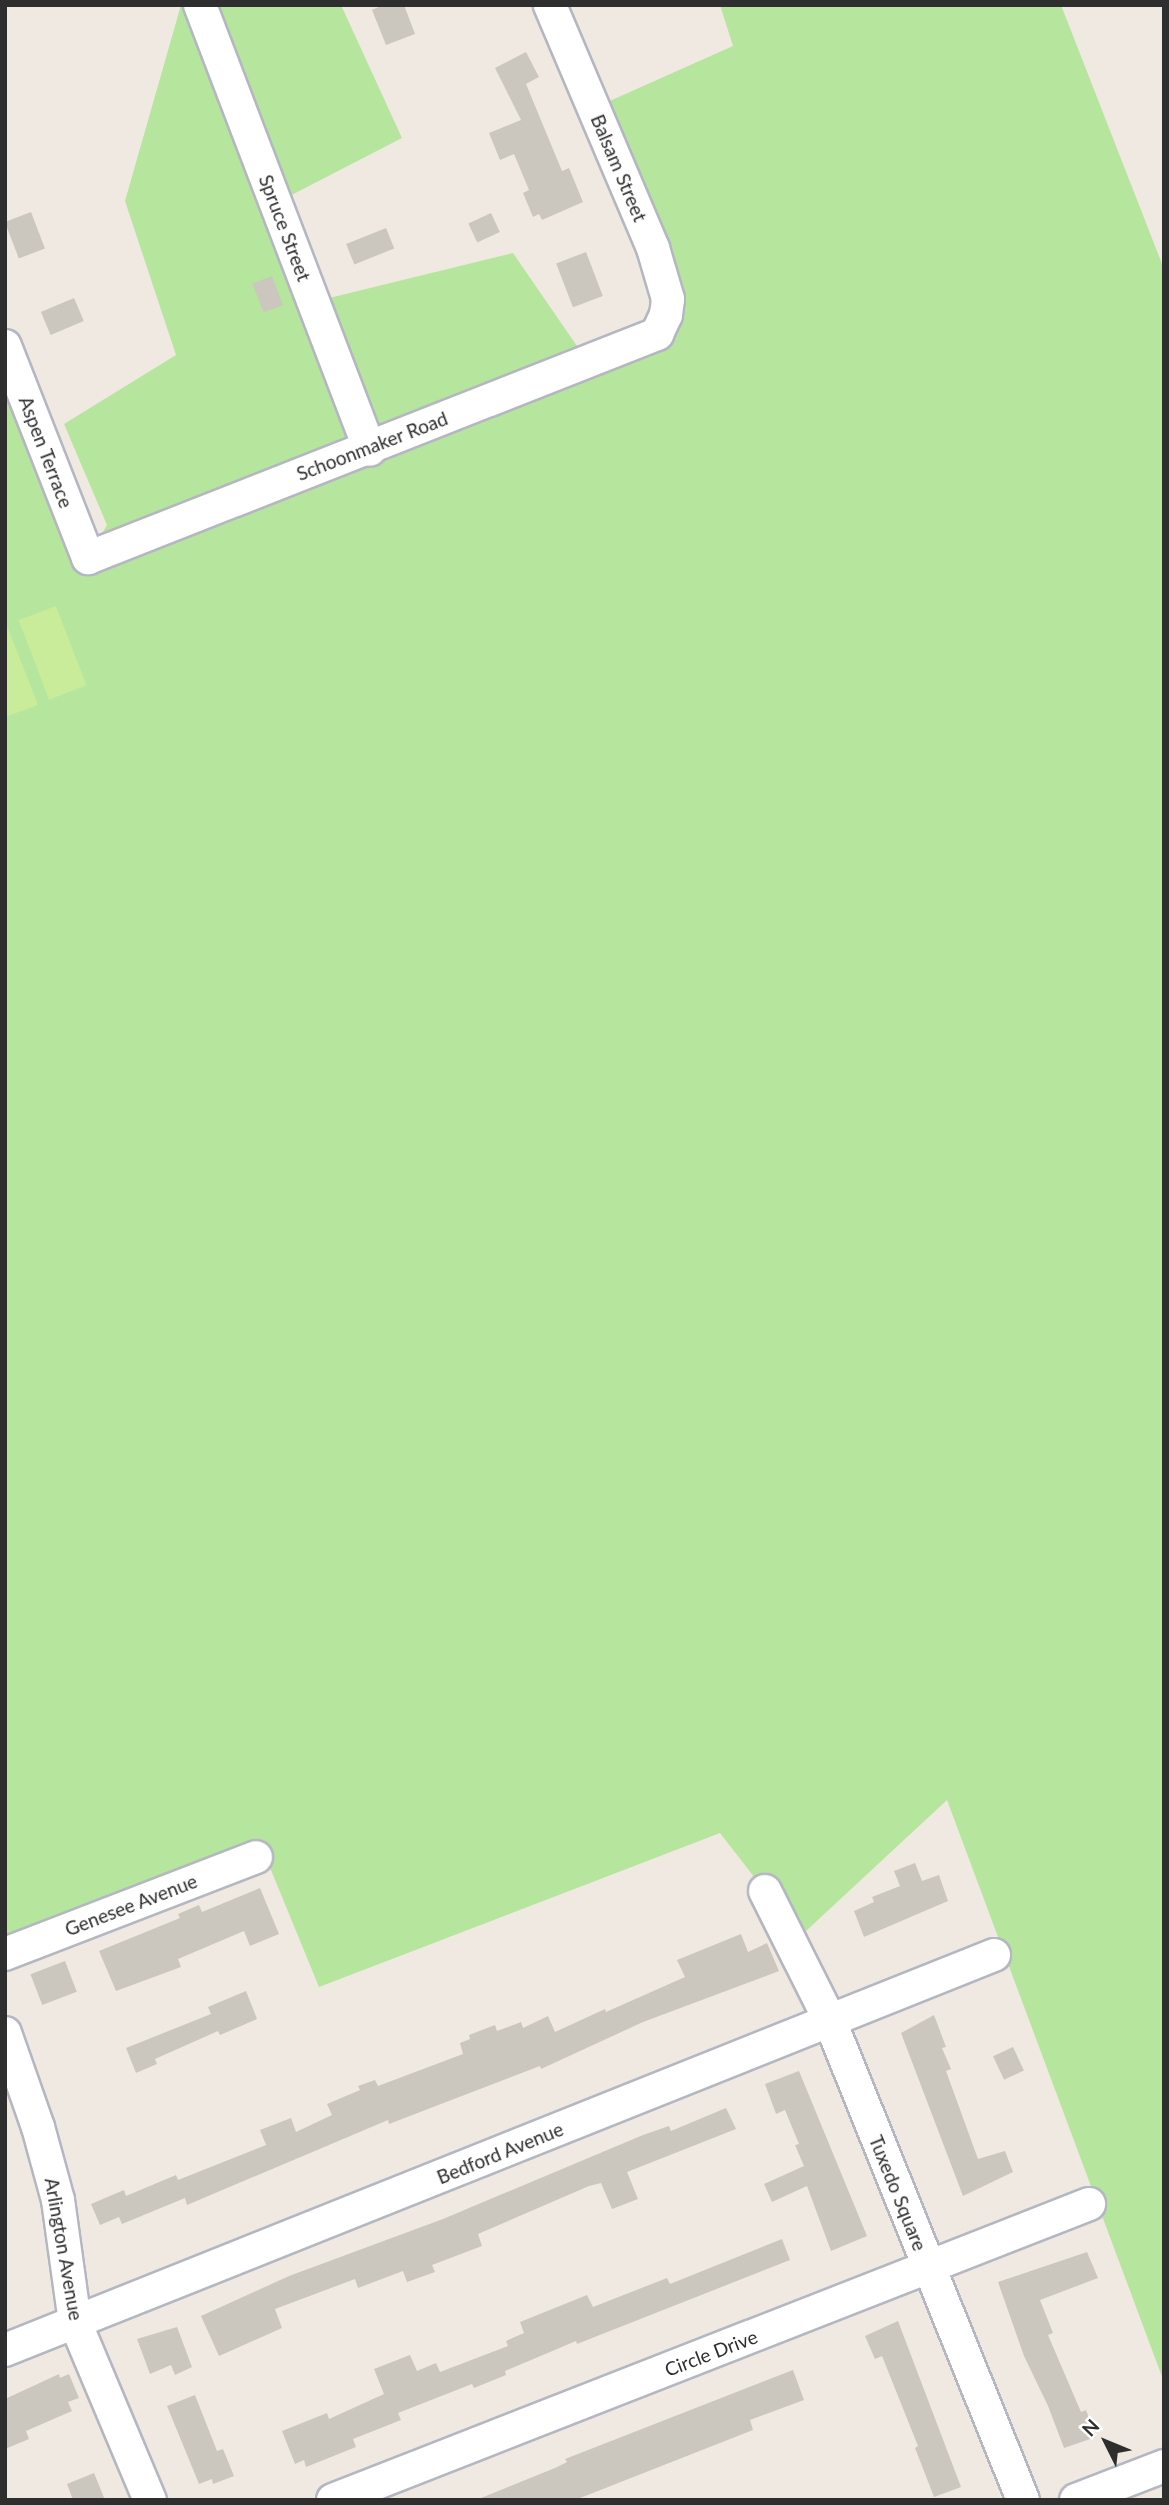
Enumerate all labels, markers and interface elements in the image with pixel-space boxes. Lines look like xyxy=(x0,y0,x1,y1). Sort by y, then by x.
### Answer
street label: Balsam Street xyxy=(586,111,652,225)
street label: Spruce Street xyxy=(254,172,316,284)
street label: Aspen Terrace xyxy=(14,393,78,511)
street label: Schoonmaker Road xyxy=(293,407,451,485)
street label: Genesee Avenue xyxy=(61,1869,201,1941)
street label: Bedford Avenue xyxy=(433,2117,567,2189)
street label: Tuxedo Square xyxy=(864,2132,932,2254)
street label: Arlington Avenue xyxy=(40,2176,88,2322)
street label: Circle Drive xyxy=(661,2325,761,2381)
north arrow xyxy=(1071,2407,1141,2477)
text: N xyxy=(1077,2414,1104,2441)

